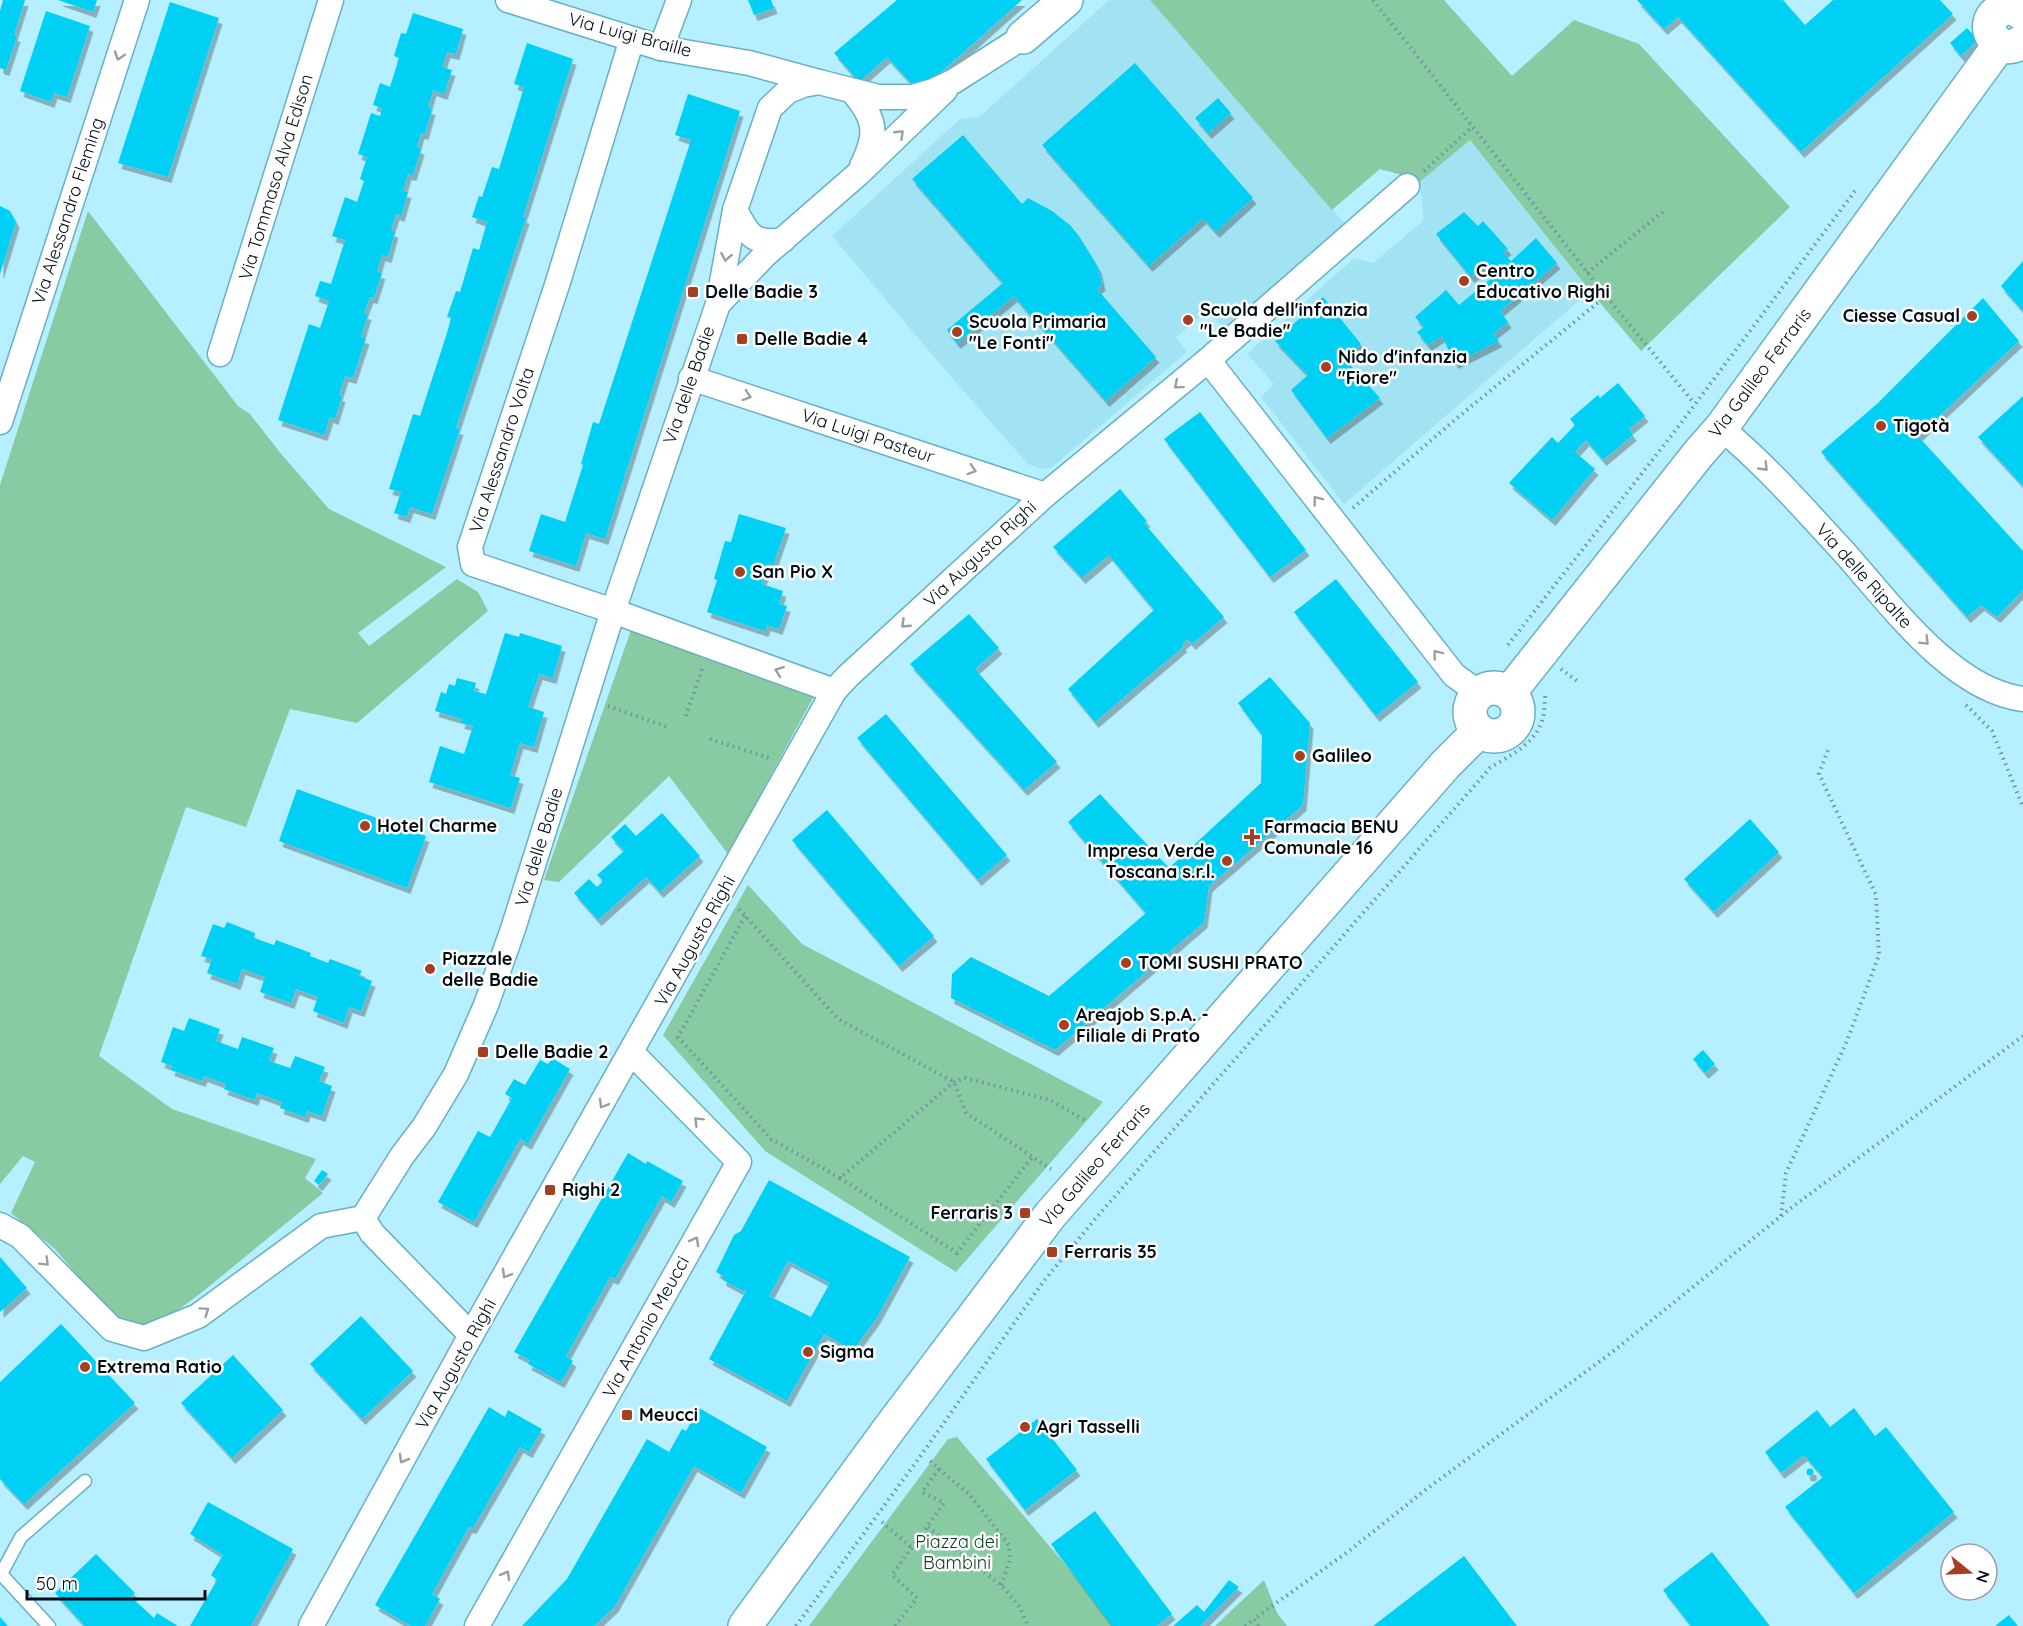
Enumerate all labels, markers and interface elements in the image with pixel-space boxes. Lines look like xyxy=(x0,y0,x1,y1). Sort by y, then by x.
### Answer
street label: Via Luigi Braille xyxy=(566,7,694,62)
one-way arrow xyxy=(114,50,126,61)
street label: Via Tommaso Alva Edison xyxy=(233,71,318,283)
street label: Via Alessandro Fleming xyxy=(26,114,109,307)
one-way arrow xyxy=(893,130,904,141)
one-way arrow xyxy=(720,252,733,262)
place label: Centro Educativo Righi xyxy=(1476,259,1610,303)
marker: Centro Educativo Righi xyxy=(1457,274,1471,288)
place label: Delle Badie 3 xyxy=(705,280,818,303)
marker: Delle Badie 3 xyxy=(686,285,700,299)
place label: Scuola dell'infanzia "Le Badie" xyxy=(1200,298,1368,342)
street label: Via Galileo Ferraris xyxy=(1703,303,1816,442)
place label: Ciesse Casual xyxy=(1843,304,1960,327)
marker: Ciesse Casual xyxy=(1965,309,1979,323)
place label: Scuola Primaria "Le Fonti" xyxy=(969,310,1106,354)
marker: Scuola dell'infanzia "Le Badie" xyxy=(1181,313,1195,327)
street label: Via delle Badie xyxy=(658,323,719,447)
marker: Scuola Primaria "Le Fonti" xyxy=(950,325,964,339)
place label: Delle Badie 4 xyxy=(754,327,868,350)
marker: Delle Badie 4 xyxy=(735,332,749,346)
place label: Nido d'infanzia "Fiore" xyxy=(1338,345,1467,389)
marker: Nido d'infanzia "Fiore" xyxy=(1319,360,1333,374)
street label: Via Alessandro Volta xyxy=(464,364,539,535)
one-way arrow xyxy=(1174,378,1185,389)
one-way arrow xyxy=(741,388,752,401)
street label: Via Luigi Pasteur xyxy=(799,403,938,468)
place label: Tigotà xyxy=(1893,414,1950,437)
marker: Tigotà xyxy=(1874,419,1888,433)
one-way arrow xyxy=(1757,460,1768,471)
one-way arrow xyxy=(966,463,977,476)
street label: Via Augusto Righi xyxy=(918,495,1041,612)
one-way arrow xyxy=(1313,495,1324,506)
street label: Via delle Ripalte xyxy=(1811,518,1918,633)
place label: San Pio X xyxy=(752,560,833,583)
marker: San Pio X xyxy=(733,565,747,579)
one-way arrow xyxy=(901,617,912,628)
one-way arrow xyxy=(1917,634,1928,645)
one-way arrow xyxy=(1433,649,1444,660)
one-way arrow xyxy=(774,666,785,678)
place label: Galileo xyxy=(1312,744,1372,767)
marker: Galileo xyxy=(1293,749,1307,763)
street label: Via delle Badie xyxy=(509,784,568,909)
place label: Hotel Charme xyxy=(377,814,497,837)
place label: Farmacia BENU Comunale 16 xyxy=(1264,815,1399,859)
marker: Hotel Charme xyxy=(358,819,372,833)
marker: Farmacia BENU Comunale 16 xyxy=(1245,830,1259,844)
place label: Impresa Verde Toscana s.r.l. xyxy=(1087,839,1215,883)
marker: Impresa Verde Toscana s.r.l. xyxy=(1220,854,1234,868)
street label: Via Augusto Righi xyxy=(649,871,740,1010)
place label: Piazzale delle Badie xyxy=(442,947,538,991)
place label: TOMI SUSHI PRATO xyxy=(1138,951,1303,974)
marker: TOMI SUSHI PRATO xyxy=(1119,956,1133,970)
marker: Piazzale delle Badie xyxy=(423,962,437,976)
place label: Areajob S.p.A. - Filiale di Prato xyxy=(1076,1003,1209,1047)
marker: Areajob S.p.A. - Filiale di Prato xyxy=(1057,1018,1071,1032)
place label: Delle Badie 2 xyxy=(495,1040,608,1063)
marker: Delle Badie 2 xyxy=(476,1045,490,1059)
one-way arrow xyxy=(598,1098,610,1108)
street label: Via Galileo Ferraris xyxy=(1034,1098,1155,1231)
one-way arrow xyxy=(694,1117,705,1127)
place label: Righi 2 xyxy=(562,1178,620,1201)
marker: Righi 2 xyxy=(543,1183,557,1197)
place label: Ferraris 3 xyxy=(930,1201,1013,1224)
marker: Ferraris 3 xyxy=(1018,1206,1032,1220)
one-way arrow xyxy=(688,1237,699,1247)
place label: Ferraris 35 xyxy=(1064,1240,1157,1263)
marker: Ferraris 35 xyxy=(1045,1245,1059,1259)
street label: Via Antonio Meucci xyxy=(597,1252,694,1402)
one-way arrow xyxy=(38,1254,49,1265)
one-way arrow xyxy=(502,1268,513,1278)
street label: Via Augusto Righi xyxy=(410,1294,501,1433)
one-way arrow xyxy=(198,1307,209,1318)
place label: Sigma xyxy=(820,1340,874,1363)
marker: Sigma xyxy=(801,1345,815,1359)
place label: Extrema Ratio xyxy=(97,1355,222,1378)
marker: Extrema Ratio xyxy=(78,1360,92,1374)
place label: Meucci xyxy=(639,1403,698,1426)
marker: Meucci xyxy=(620,1408,634,1422)
place label: Agri Tasselli xyxy=(1037,1415,1140,1438)
marker: Agri Tasselli xyxy=(1018,1420,1032,1434)
one-way arrow xyxy=(399,1453,410,1464)
park label: Piazza dei Bambini xyxy=(915,1530,999,1574)
north arrow xyxy=(1939,1542,1999,1602)
scale bar xyxy=(27,1563,206,1601)
text: N xyxy=(1972,1568,1995,1585)
one-way arrow xyxy=(499,1571,510,1581)
text: 50 m xyxy=(36,1572,78,1595)

